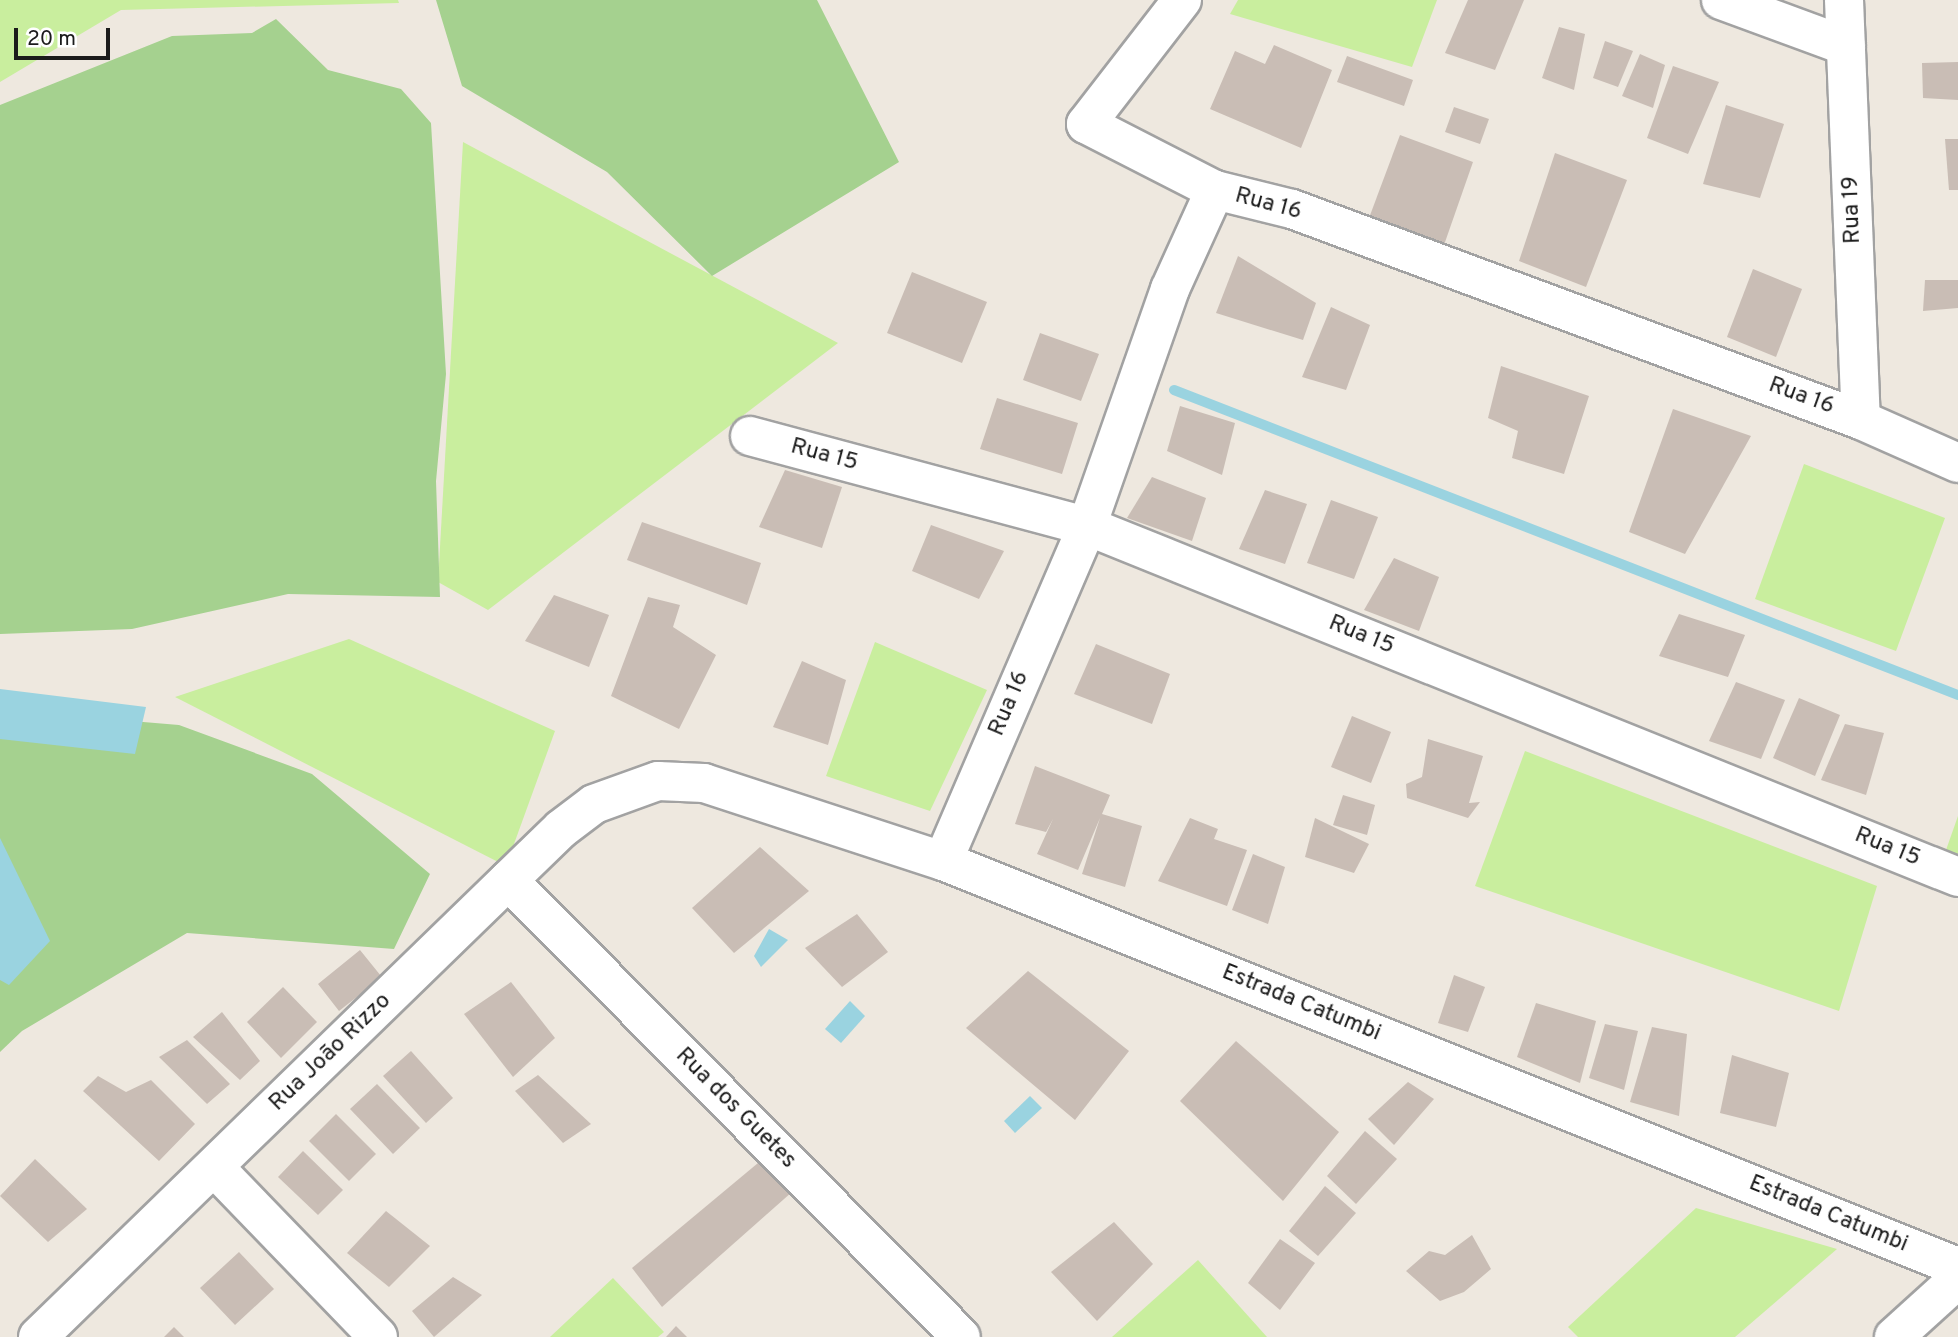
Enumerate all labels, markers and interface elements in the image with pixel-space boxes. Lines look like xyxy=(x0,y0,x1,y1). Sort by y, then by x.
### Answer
scale bar xyxy=(18,14,114,58)
text: 20 m xyxy=(27,26,76,53)
street label: Rua 19 xyxy=(1838,176,1868,244)
street label: Rua 16 xyxy=(1232,183,1304,227)
street label: Rua 16 xyxy=(1764,372,1838,422)
street label: Rua 15 xyxy=(787,434,861,478)
street label: Rua 15 xyxy=(1324,610,1398,662)
street label: Rua 16 xyxy=(984,667,1036,741)
street label: Rua 15 xyxy=(1850,822,1924,874)
street label: Estrada Catumbi xyxy=(1217,960,1385,1048)
street label: Rua João Rizzo xyxy=(264,988,398,1118)
street label: Rua dos Guetes xyxy=(669,1043,801,1175)
street label: Estrada Catumbi xyxy=(1744,1171,1912,1259)

